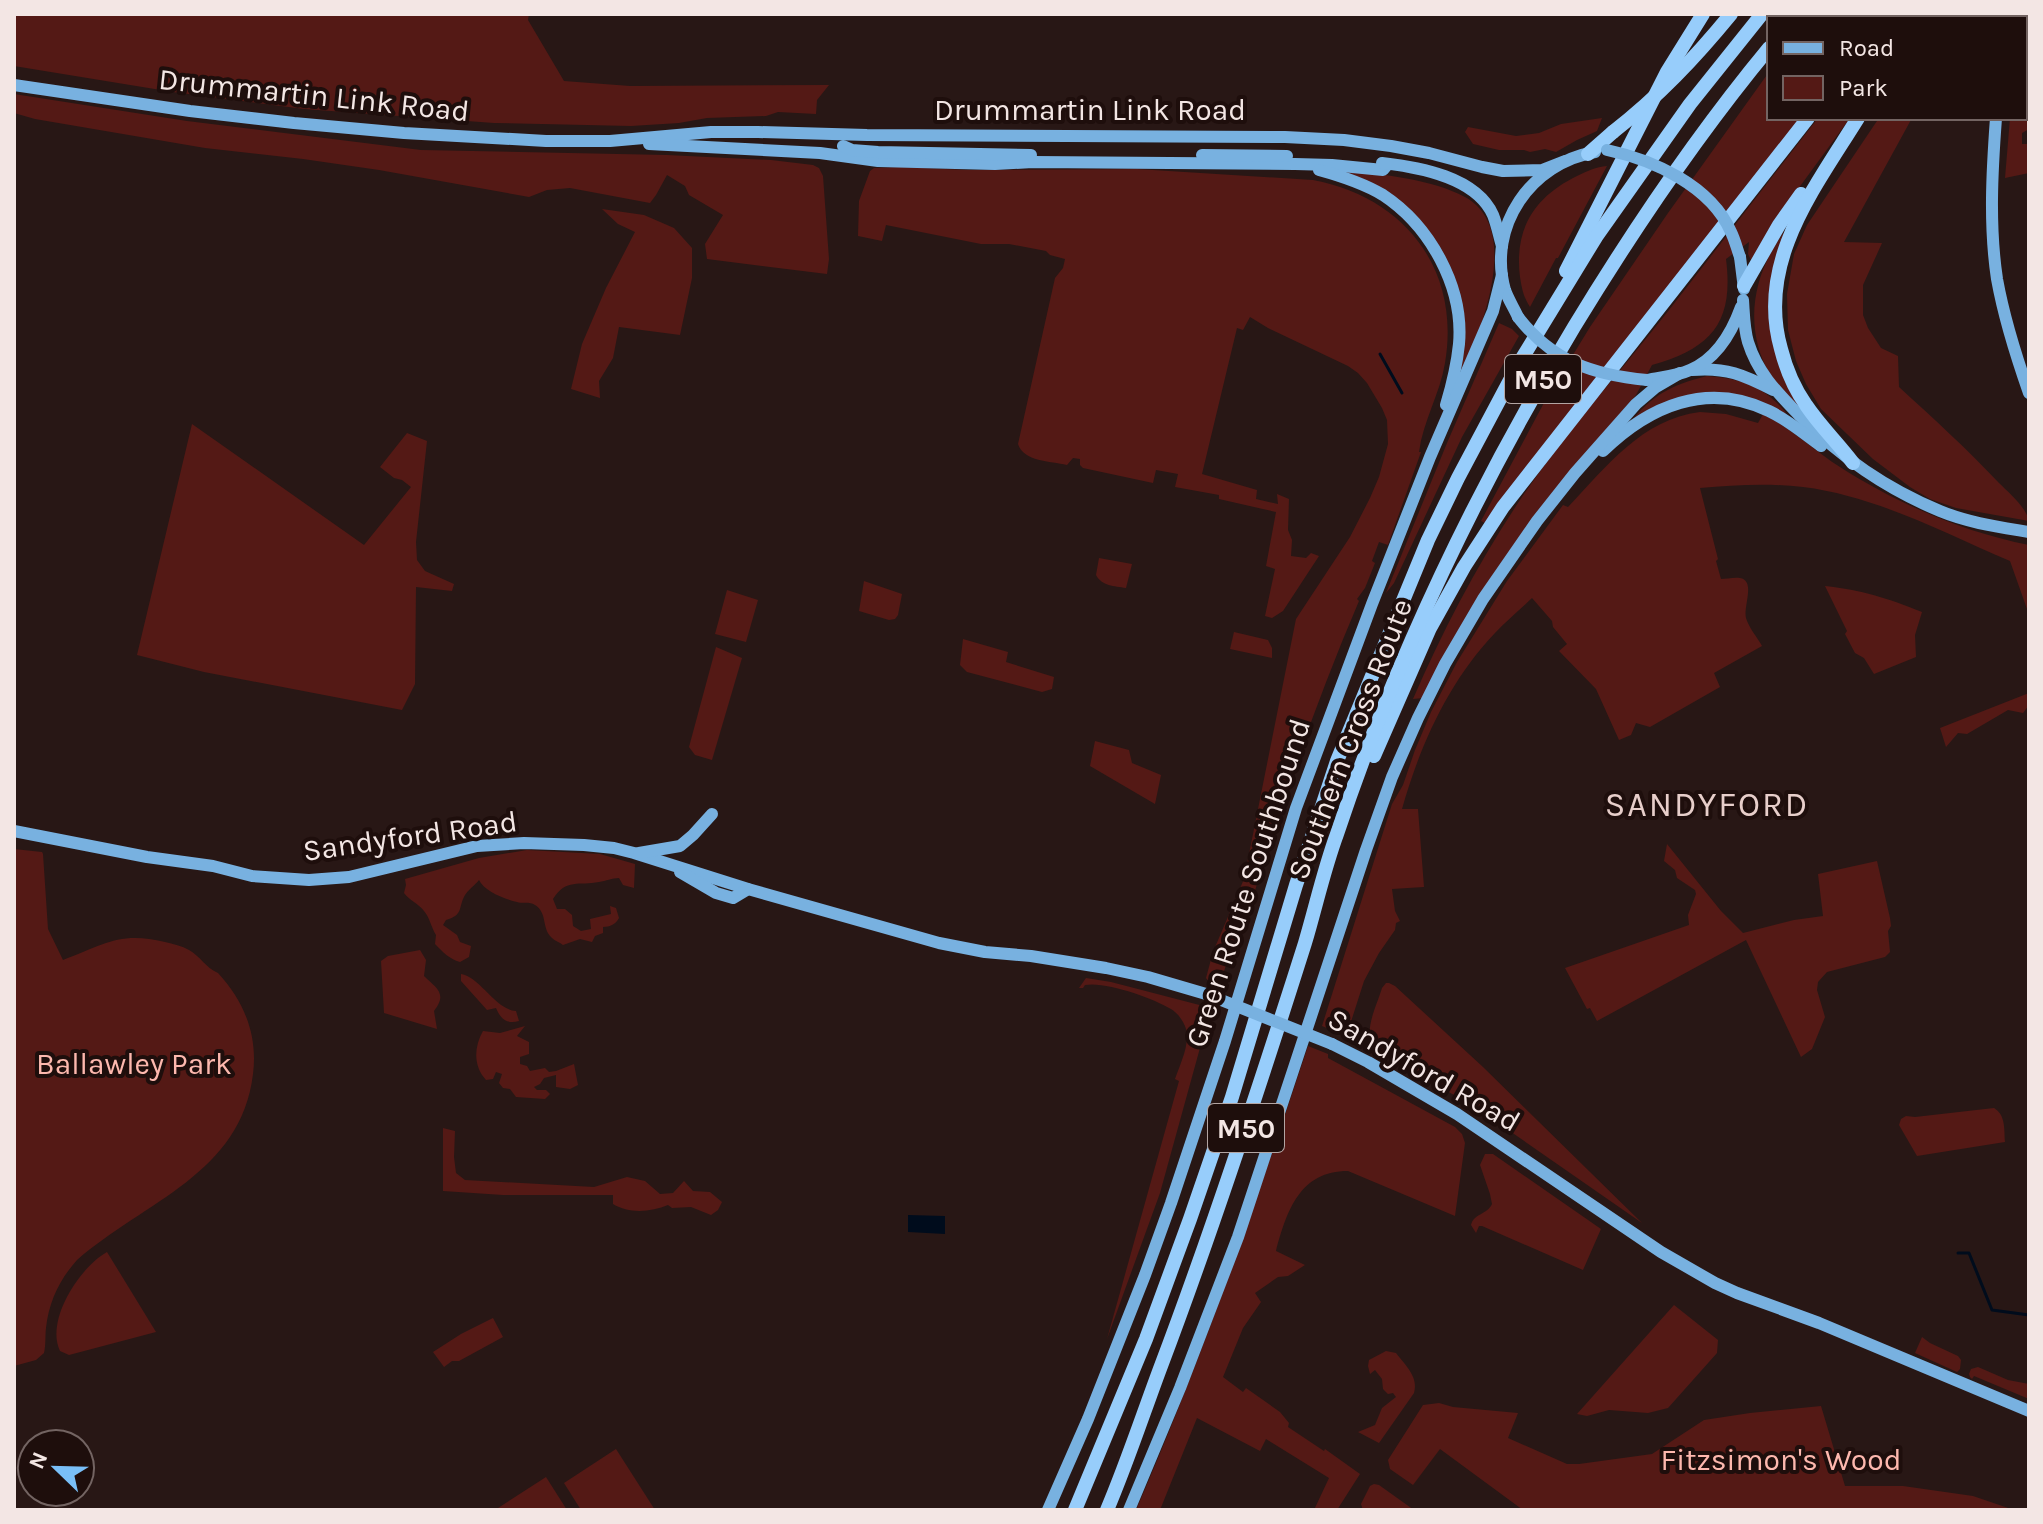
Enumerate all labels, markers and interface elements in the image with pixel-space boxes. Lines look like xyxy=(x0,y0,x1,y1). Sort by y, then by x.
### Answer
legend xyxy=(1767,16,2027,120)
text: Road xyxy=(1839,34,1894,62)
street label: Drummartin Link Road xyxy=(157,61,471,129)
text: Park xyxy=(1839,74,1888,102)
street label: Drummartin Link Road xyxy=(934,92,1246,128)
road number: M50 xyxy=(1505,355,1581,403)
street label: Southern Cross Route xyxy=(1280,594,1420,884)
street label: Green Route Southbound xyxy=(1178,714,1318,1052)
district label: SANDYFORD xyxy=(1605,785,1809,825)
street label: Sandyford Road xyxy=(301,803,519,869)
street label: Sandyford Road xyxy=(1321,1000,1527,1140)
park label: Ballawley Park xyxy=(36,1046,232,1082)
road number: M50 xyxy=(1208,1104,1284,1152)
north arrow xyxy=(16,1428,96,1508)
park label: Fitzsimon's Wood xyxy=(1661,1442,1901,1478)
text: N xyxy=(23,1448,54,1473)

